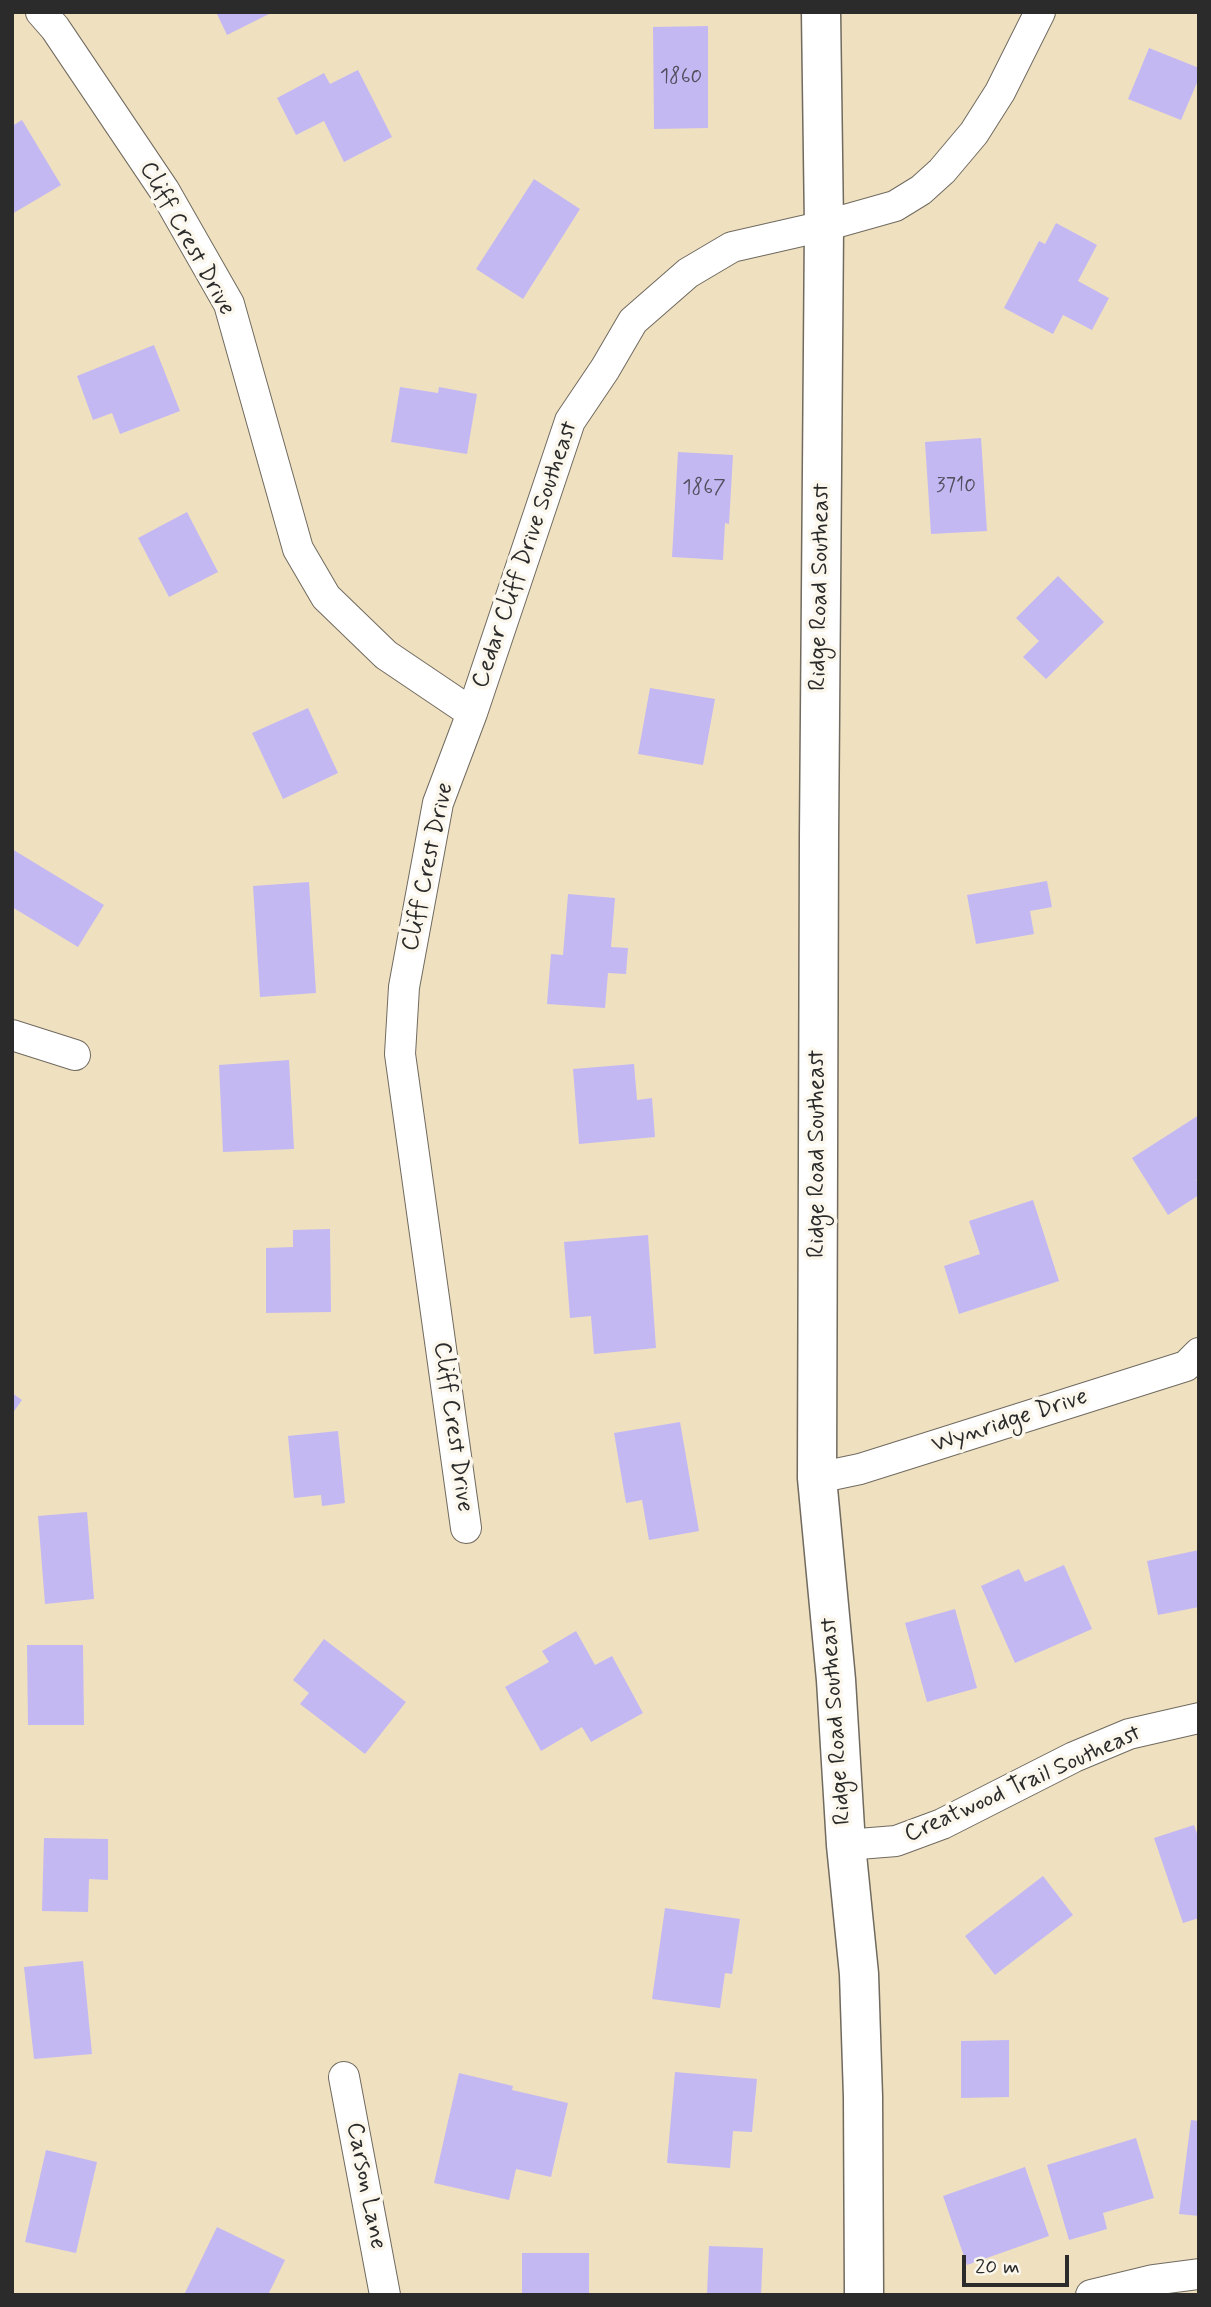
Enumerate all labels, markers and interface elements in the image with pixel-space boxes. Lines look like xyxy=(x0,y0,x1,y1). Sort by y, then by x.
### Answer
house number: 1860 xyxy=(660,65,702,91)
street label: Cliff Crest Drive xyxy=(132,157,240,321)
street label: Cedar Cliff Drive Southeast xyxy=(467,418,585,692)
house number: 3710 xyxy=(936,474,976,500)
house number: 1867 xyxy=(682,476,726,502)
street label: Ridge Road Southeast xyxy=(805,483,837,691)
street label: Cliff Crest Drive xyxy=(397,780,461,954)
street label: Ridge Road Southeast xyxy=(804,1050,832,1258)
street label: Cliff Crest Drive xyxy=(426,1340,478,1514)
street label: Wynridge Drive xyxy=(928,1383,1092,1461)
street label: Ridge Road Southeast xyxy=(815,1616,859,1826)
street label: Creatwood Trail Southeast xyxy=(900,1720,1146,1850)
street label: Carson Lane xyxy=(339,2120,391,2252)
scale bar xyxy=(966,2240,1073,2284)
text: 20 m xyxy=(975,2253,1020,2281)

